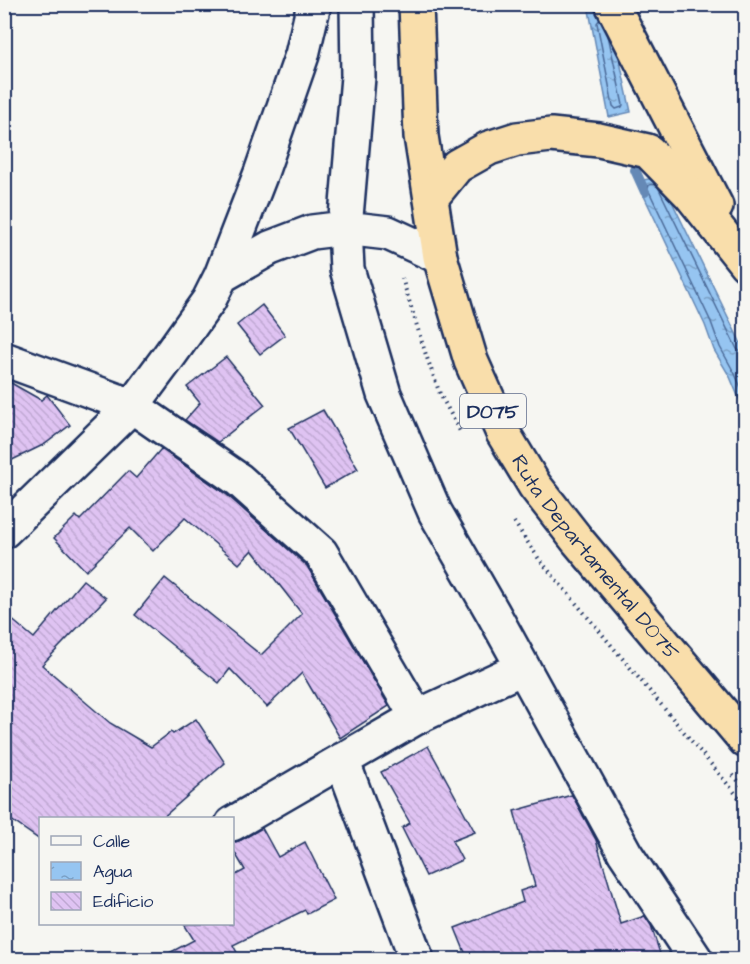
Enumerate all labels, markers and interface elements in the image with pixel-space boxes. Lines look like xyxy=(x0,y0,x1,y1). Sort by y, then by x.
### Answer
road number: D075 xyxy=(460,394,526,428)
street label: Ruta Departamental D075 xyxy=(504,449,686,666)
legend xyxy=(39,817,234,925)
text: Calle xyxy=(93,829,131,854)
text: Agua xyxy=(93,859,132,885)
text: Edificio xyxy=(93,889,153,914)

